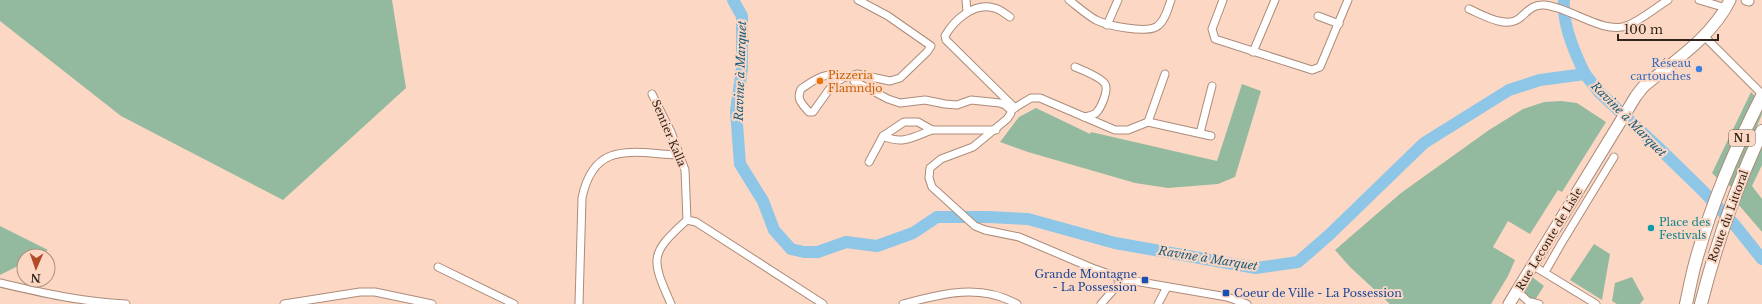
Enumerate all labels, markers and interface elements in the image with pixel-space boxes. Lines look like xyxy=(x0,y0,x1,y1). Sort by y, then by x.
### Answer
scale bar xyxy=(1618,16,1718,42)
water label: Ravine à Marquet xyxy=(731,20,749,122)
text: 100 m xyxy=(1624,22,1663,37)
place label: Réseau cartouches xyxy=(1630,56,1692,83)
marker: Réseau cartouches xyxy=(1694,64,1704,74)
place label: Pizzeria Flamndjo xyxy=(828,68,882,95)
marker: Pizzeria Flamndjo xyxy=(815,76,825,86)
water label: Ravine à Marquet xyxy=(1587,77,1670,160)
street label: Sentier Kalla xyxy=(649,97,690,169)
road number: N 1 xyxy=(1729,130,1755,146)
street label: Route du Littoral xyxy=(1705,168,1751,264)
street label: Rue Leconte de Lisle xyxy=(1513,185,1585,293)
place label: Place des Festivals xyxy=(1659,215,1710,242)
marker: Place des Festivals xyxy=(1646,223,1656,233)
water label: Ravine à Marquet xyxy=(1156,243,1259,273)
north arrow xyxy=(16,248,56,288)
place label: Grande Montagne - La Possession xyxy=(1034,267,1137,294)
text: N xyxy=(30,271,41,285)
marker: Grande Montagne - La Possession xyxy=(1140,275,1150,285)
place label: Coeur de Ville - La Possession xyxy=(1234,286,1402,300)
marker: Coeur de Ville - La Possession xyxy=(1221,288,1231,298)

